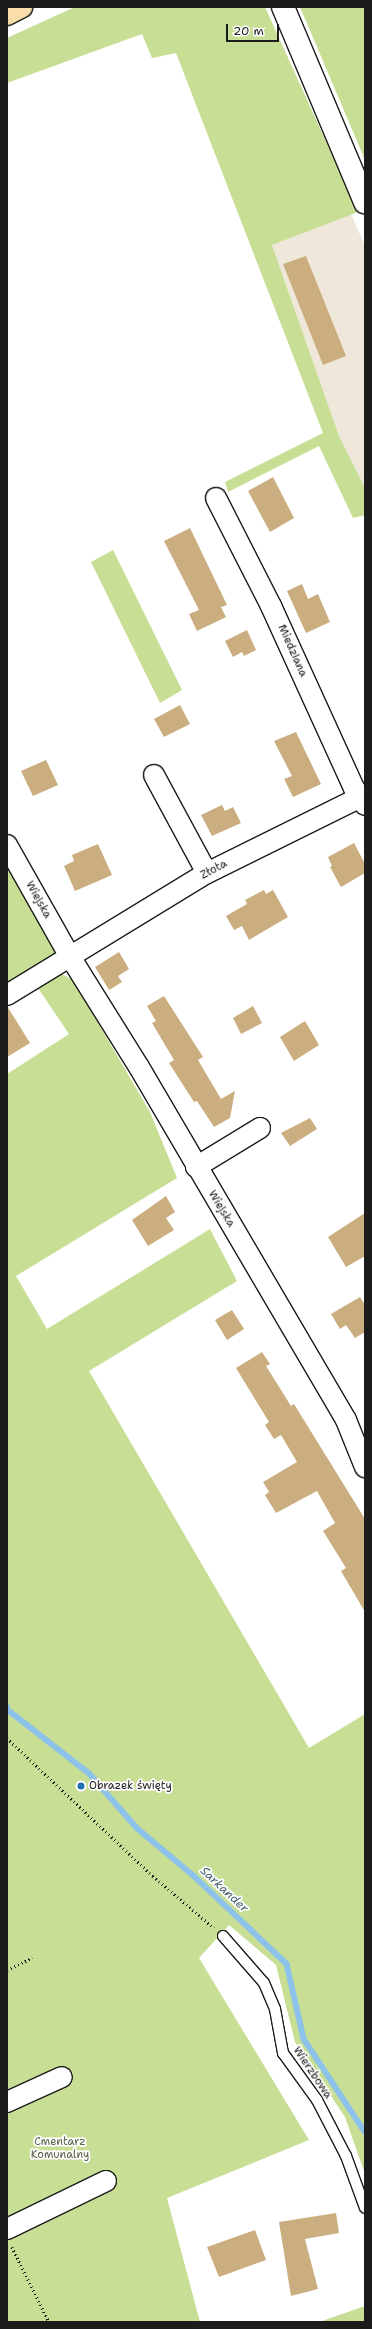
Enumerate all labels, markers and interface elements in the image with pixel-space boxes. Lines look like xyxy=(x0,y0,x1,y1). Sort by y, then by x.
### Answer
scale bar xyxy=(228,16,281,42)
text: 20 m xyxy=(233,23,264,39)
street label: Miedziana xyxy=(275,623,309,679)
street label: Złota xyxy=(198,858,230,882)
street label: Wiejska xyxy=(22,879,54,921)
street label: Wiejska xyxy=(205,1188,237,1230)
place label: Obrazek święty xyxy=(89,1779,172,1793)
marker: Obrazek święty xyxy=(76,1781,86,1791)
water label: Sarkander xyxy=(197,1864,251,1916)
street label: Wierzbowa xyxy=(290,2044,334,2102)
park label: Cmentarz Komunalny xyxy=(31,2136,89,2162)

